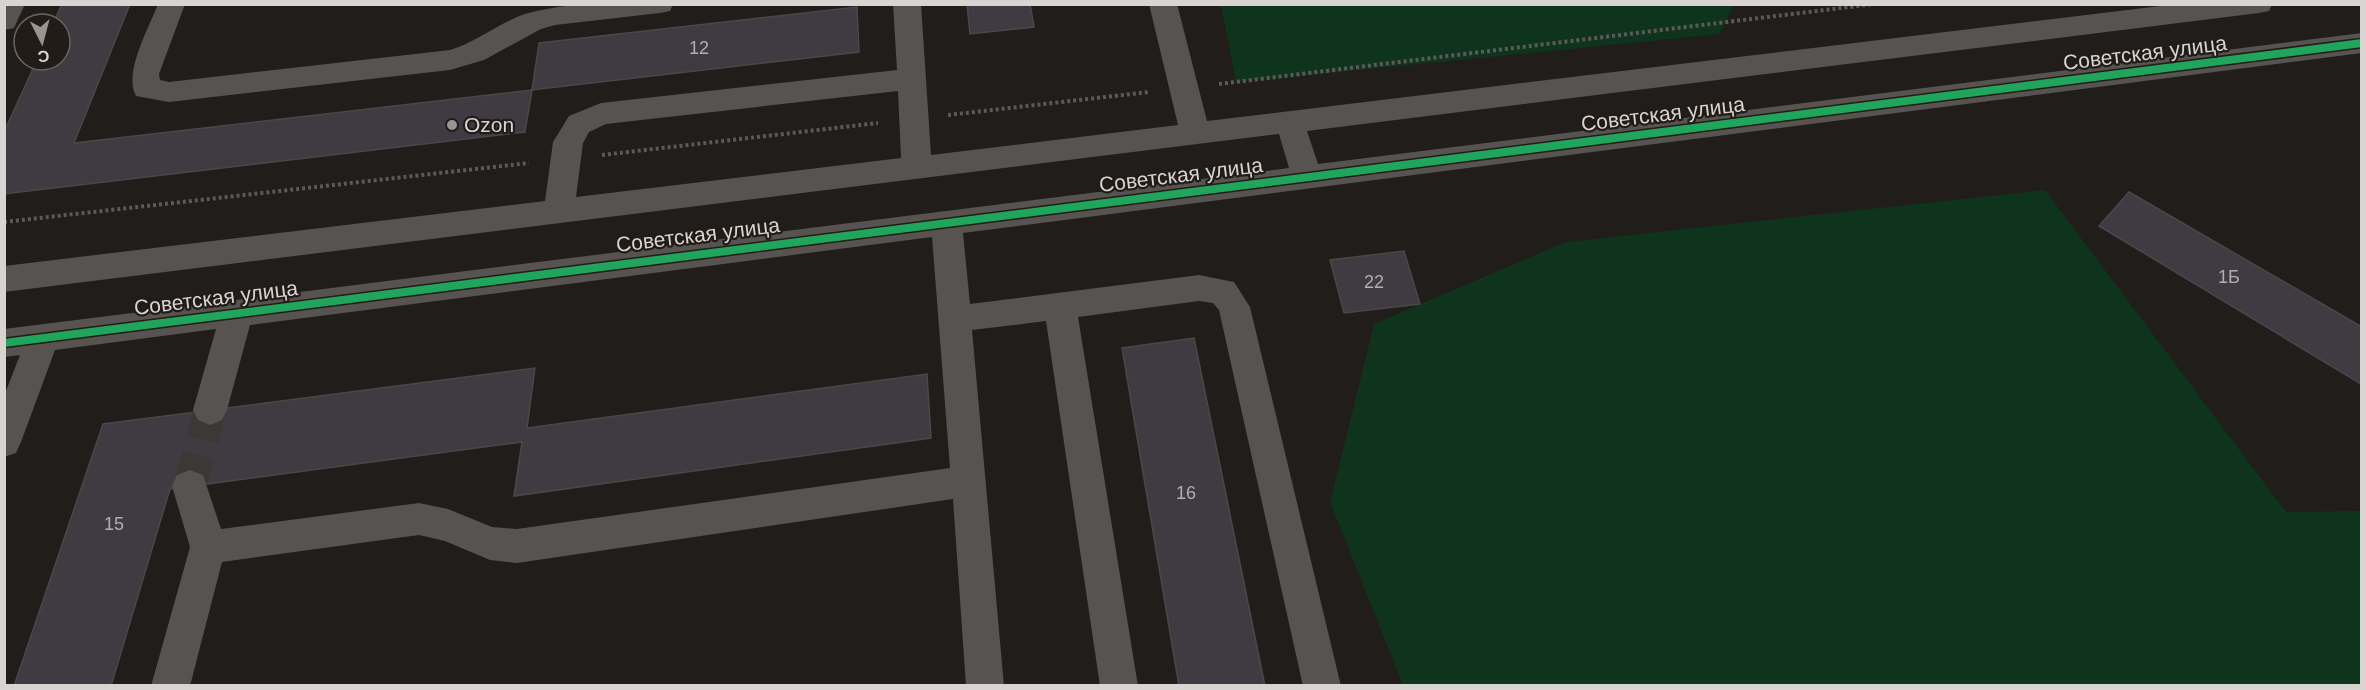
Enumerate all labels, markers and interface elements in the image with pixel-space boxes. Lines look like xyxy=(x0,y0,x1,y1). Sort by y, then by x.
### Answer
north arrow xyxy=(12,12,72,72)
street label: Советская улица xyxy=(2062,31,2228,74)
house number: 12 xyxy=(689,38,709,58)
text: С xyxy=(36,47,50,66)
street label: Советская улица xyxy=(1580,92,1746,135)
place label: Ozon xyxy=(464,113,514,136)
marker: Ozon xyxy=(445,118,459,132)
street label: Советская улица xyxy=(1098,153,1264,196)
street label: Советская улица xyxy=(615,213,781,256)
house number: 1Б xyxy=(2218,267,2240,287)
house number: 22 xyxy=(1364,272,1384,292)
street label: Советская улица xyxy=(133,276,299,319)
house number: 16 xyxy=(1176,483,1196,503)
house number: 15 xyxy=(104,514,124,534)

